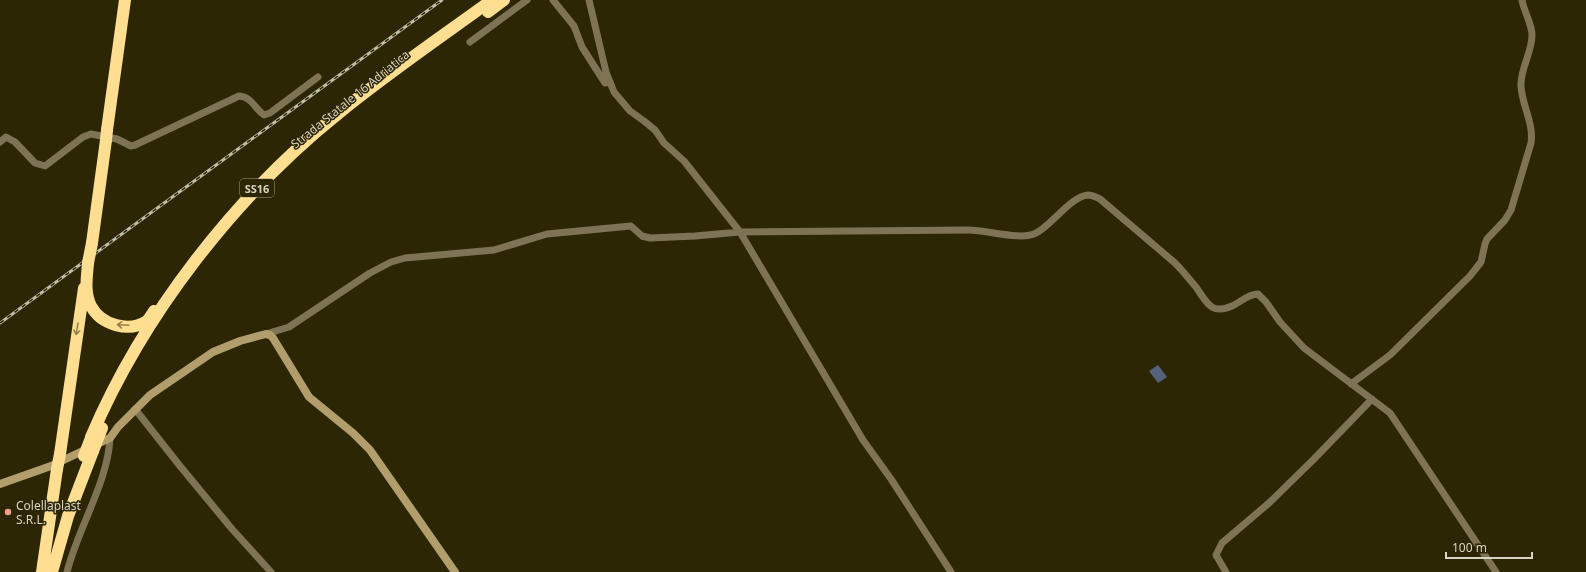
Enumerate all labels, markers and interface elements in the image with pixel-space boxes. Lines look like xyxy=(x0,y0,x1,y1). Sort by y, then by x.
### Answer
street label: Strada Statale 16 Adriatica xyxy=(287,46,413,152)
road number: SS16 xyxy=(240,179,274,197)
one-way arrow xyxy=(73,322,81,335)
one-way arrow xyxy=(117,322,130,329)
place label: Colellaplast S.R.L. xyxy=(16,497,82,528)
marker: Colellaplast S.R.L. xyxy=(3,507,13,517)
scale bar xyxy=(1446,534,1532,560)
text: 100 m xyxy=(1452,539,1487,556)

